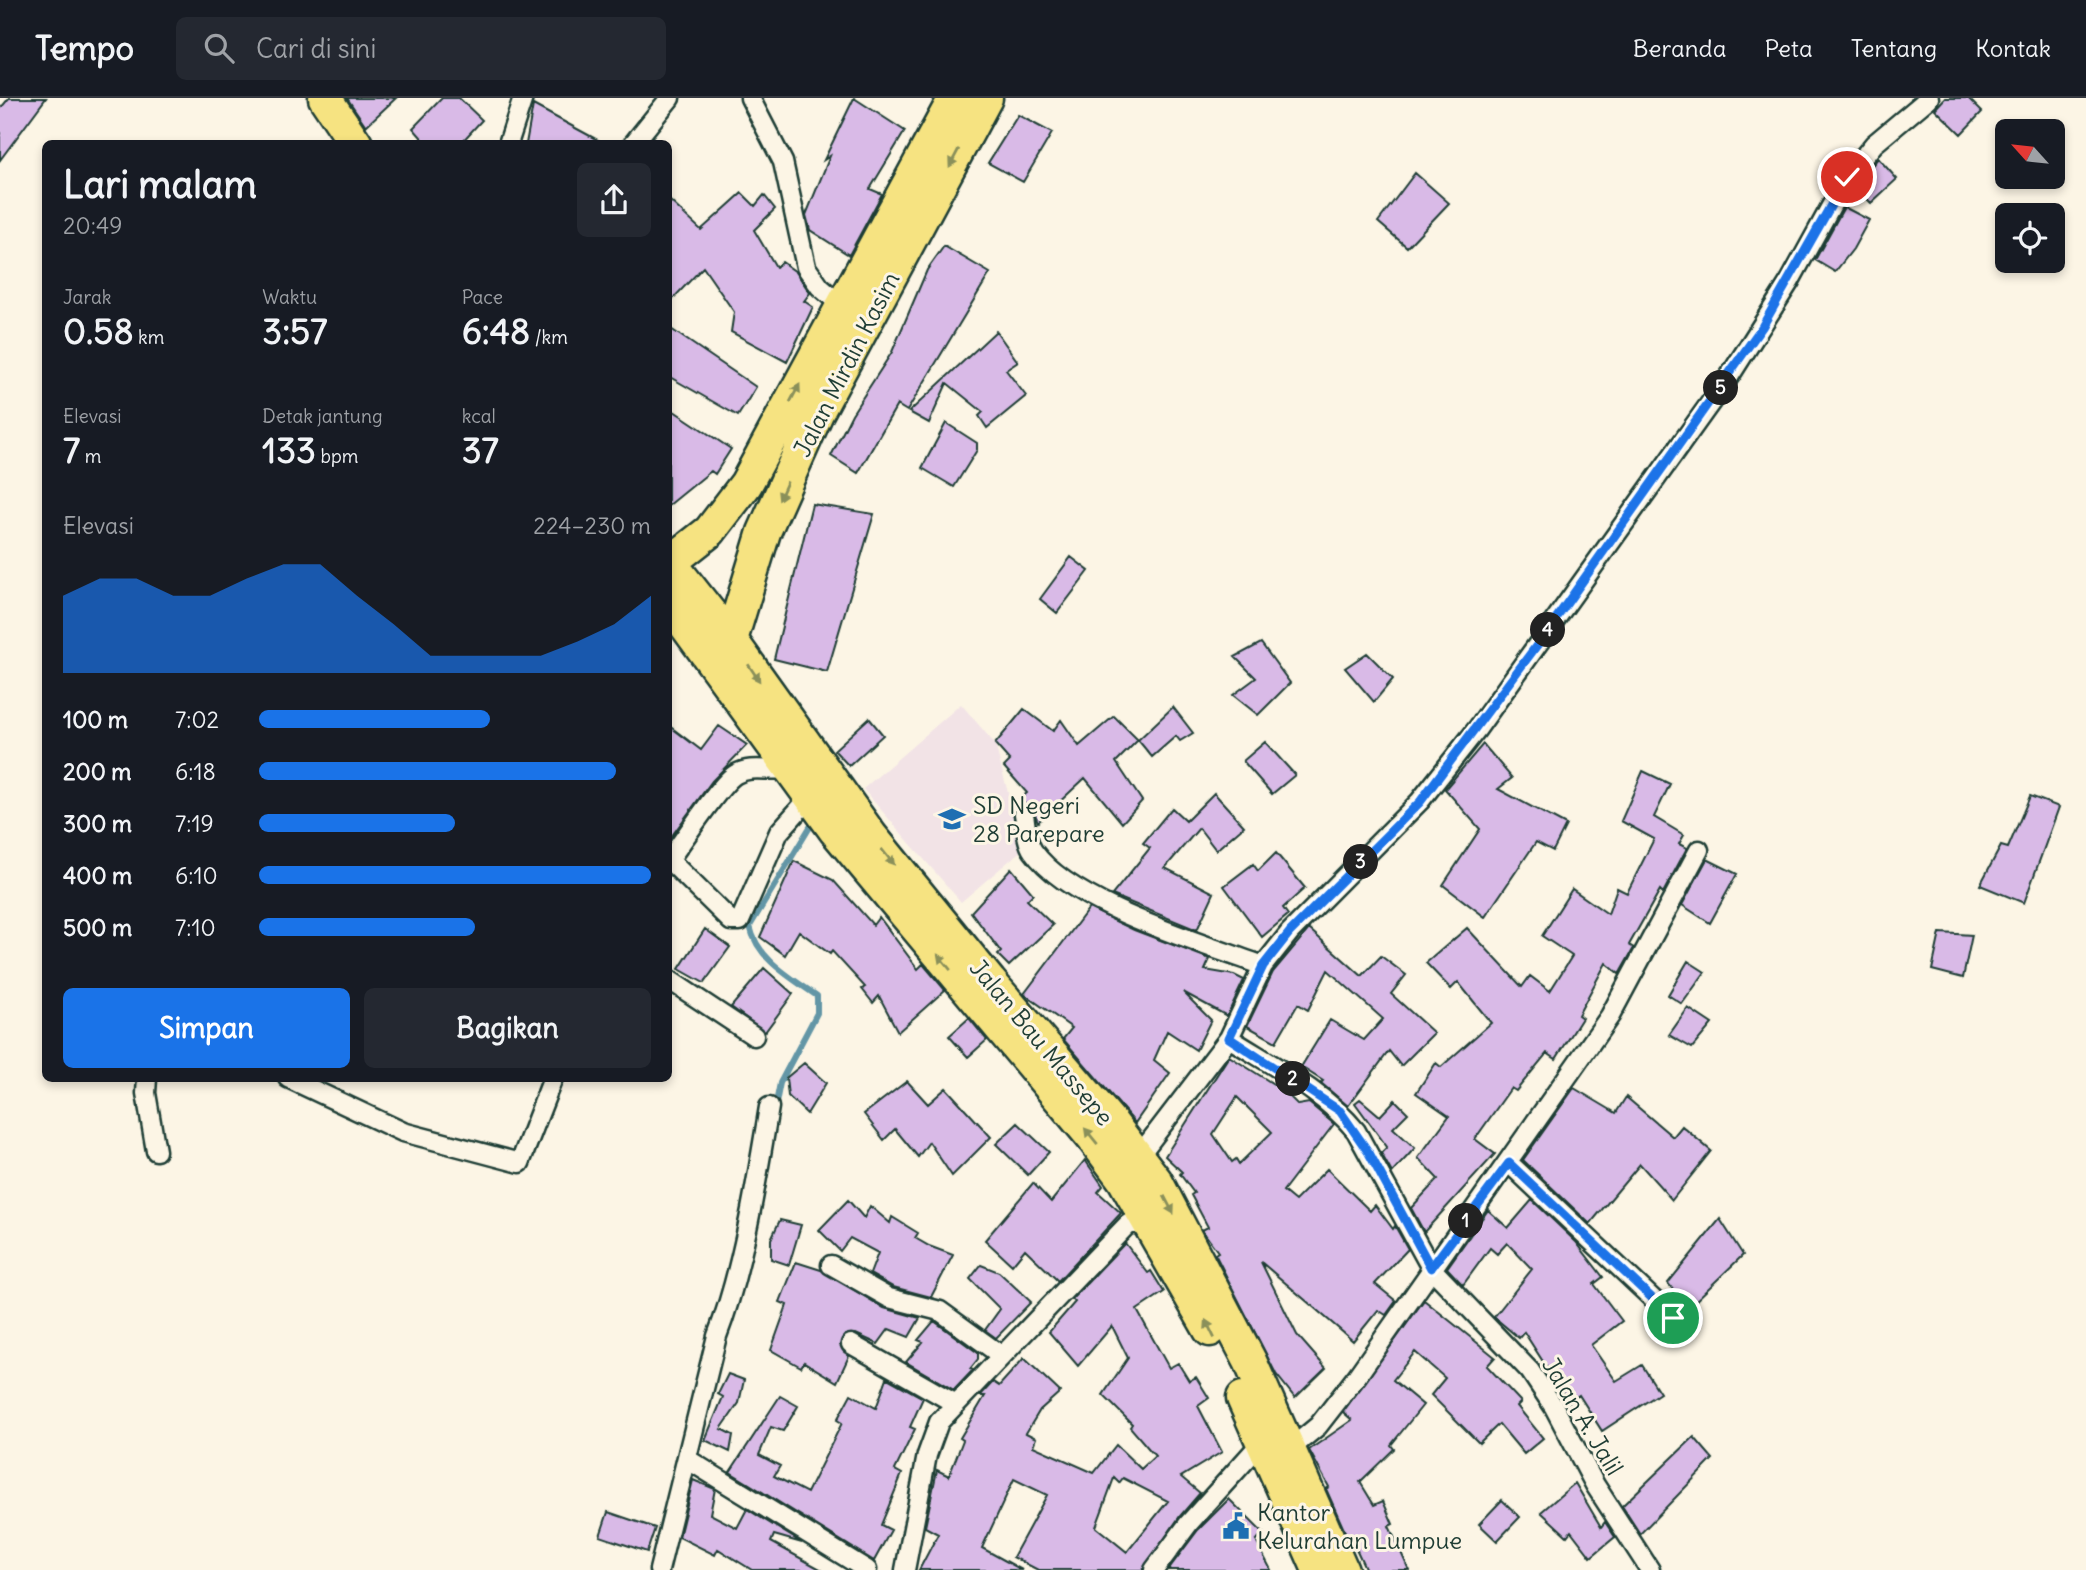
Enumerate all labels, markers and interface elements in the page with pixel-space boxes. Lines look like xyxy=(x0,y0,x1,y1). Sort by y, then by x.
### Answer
search box xyxy=(176,17,666,80)
text: Tempo xyxy=(35,27,134,69)
icon: search xyxy=(200,29,238,67)
text: Cari di sini xyxy=(256,32,376,65)
text: Beranda xyxy=(1633,33,1726,63)
text: Peta xyxy=(1764,33,1813,63)
text: Tentang xyxy=(1851,33,1937,63)
text: Kontak xyxy=(1975,33,2051,63)
north arrow xyxy=(1995,119,2065,189)
map controls xyxy=(1995,119,2065,273)
pin xyxy=(1817,147,1877,207)
one-way arrow xyxy=(948,148,960,168)
icon: check xyxy=(1828,158,1866,196)
text: Lari malam xyxy=(63,161,257,208)
button: share xyxy=(577,163,651,237)
button: locate xyxy=(1995,203,2065,273)
text: 20:49 xyxy=(63,211,122,240)
street label: Jalan Mirdin Kasim xyxy=(786,266,906,462)
text: Jarak xyxy=(63,285,112,309)
text: Waktu xyxy=(262,285,317,309)
text: Pace xyxy=(462,285,503,309)
text: 0.58 xyxy=(63,309,134,353)
text: 3:57 xyxy=(262,309,327,353)
text: 6:48 xyxy=(462,309,530,353)
text: km xyxy=(134,325,164,349)
text: /km xyxy=(530,325,568,349)
pin: 5 xyxy=(1704,370,1738,406)
text: 5 xyxy=(1715,375,1726,399)
one-way arrow xyxy=(789,384,801,403)
text: Elevasi xyxy=(63,404,122,428)
text: Detak jantung xyxy=(262,404,383,428)
text: kcal xyxy=(462,404,496,428)
text: 7 xyxy=(63,428,80,472)
text: 133 xyxy=(262,428,316,472)
text: 37 xyxy=(462,428,499,472)
text: m xyxy=(80,444,101,468)
text: bpm xyxy=(316,444,359,468)
one-way arrow xyxy=(777,481,788,502)
text: Elevasi xyxy=(63,511,134,540)
text: 224–230 m xyxy=(533,511,651,540)
pin: 4 xyxy=(1530,612,1566,648)
text: 4 xyxy=(1542,617,1553,641)
one-way arrow xyxy=(747,663,760,683)
text: 100 m xyxy=(63,705,128,734)
text: 7:02 xyxy=(175,705,219,734)
text: 200 m xyxy=(63,757,132,786)
text: 6:18 xyxy=(175,757,216,786)
place label: SD Negeri 28 Parepare xyxy=(973,790,1105,848)
school or university icon: SD Negeri 28 Parepare xyxy=(937,804,967,834)
text: 300 m xyxy=(63,809,132,838)
text: 7:19 xyxy=(175,809,214,838)
pin: 3 xyxy=(1344,844,1378,880)
one-way arrow xyxy=(880,848,895,865)
text: 3 xyxy=(1355,849,1366,873)
text: 400 m xyxy=(63,861,132,890)
text: 6:10 xyxy=(175,861,218,890)
text: 500 m xyxy=(63,913,132,942)
text: 7:10 xyxy=(175,913,216,942)
one-way arrow xyxy=(937,953,952,970)
street label: Jalan Bau Massepe xyxy=(964,953,1120,1131)
button: Simpan xyxy=(63,988,350,1068)
button: Bagikan xyxy=(364,988,651,1068)
pin: 2 xyxy=(1276,1062,1310,1096)
text: 2 xyxy=(1287,1066,1298,1090)
one-way arrow xyxy=(1084,1127,1099,1144)
one-way arrow xyxy=(1163,1195,1174,1215)
pin: 1 xyxy=(1448,1204,1484,1238)
text: 1 xyxy=(1462,1208,1469,1232)
pin xyxy=(1643,1288,1703,1348)
icon: arrive xyxy=(1654,1299,1692,1337)
one-way arrow xyxy=(1204,1319,1216,1339)
street label: Jalan A. Jalil xyxy=(1536,1351,1630,1481)
place label: Kantor Kelurahan Lumpue xyxy=(1257,1497,1462,1555)
public building icon: Kantor Kelurahan Lumpue xyxy=(1221,1511,1251,1541)

